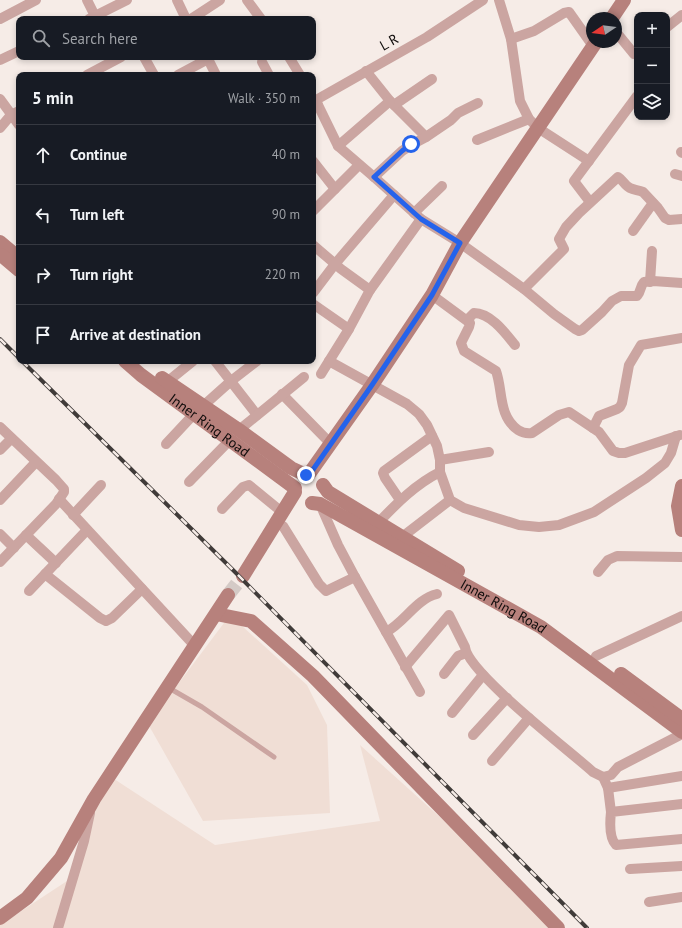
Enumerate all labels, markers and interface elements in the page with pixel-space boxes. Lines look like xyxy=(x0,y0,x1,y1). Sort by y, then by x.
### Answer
north arrow xyxy=(586,12,622,48)
map controls xyxy=(634,12,670,120)
button: + xyxy=(634,12,670,48)
search box xyxy=(16,16,316,60)
icon: search xyxy=(30,27,52,49)
text: Search here xyxy=(62,29,138,48)
street label: L R xyxy=(376,30,402,54)
button: − xyxy=(634,48,670,84)
button: layers xyxy=(634,84,670,120)
text: 5 min xyxy=(32,87,73,109)
text: Walk · 350 m xyxy=(228,90,300,107)
route start xyxy=(402,135,420,153)
icon: ahead xyxy=(32,144,54,166)
text: Continue xyxy=(70,145,127,164)
text: 40 m xyxy=(272,146,300,163)
icon: left xyxy=(32,204,54,226)
text: Turn left xyxy=(70,205,124,224)
text: 90 m xyxy=(272,206,300,223)
icon: right xyxy=(32,264,54,286)
text: Turn right xyxy=(70,265,133,284)
text: 220 m xyxy=(265,266,300,283)
icon: arrive xyxy=(32,324,54,346)
text: Arrive at destination xyxy=(70,325,201,344)
street label: Inner Ring Road xyxy=(165,390,253,461)
route end xyxy=(297,466,315,484)
street label: Inner Ring Road xyxy=(457,575,550,637)

